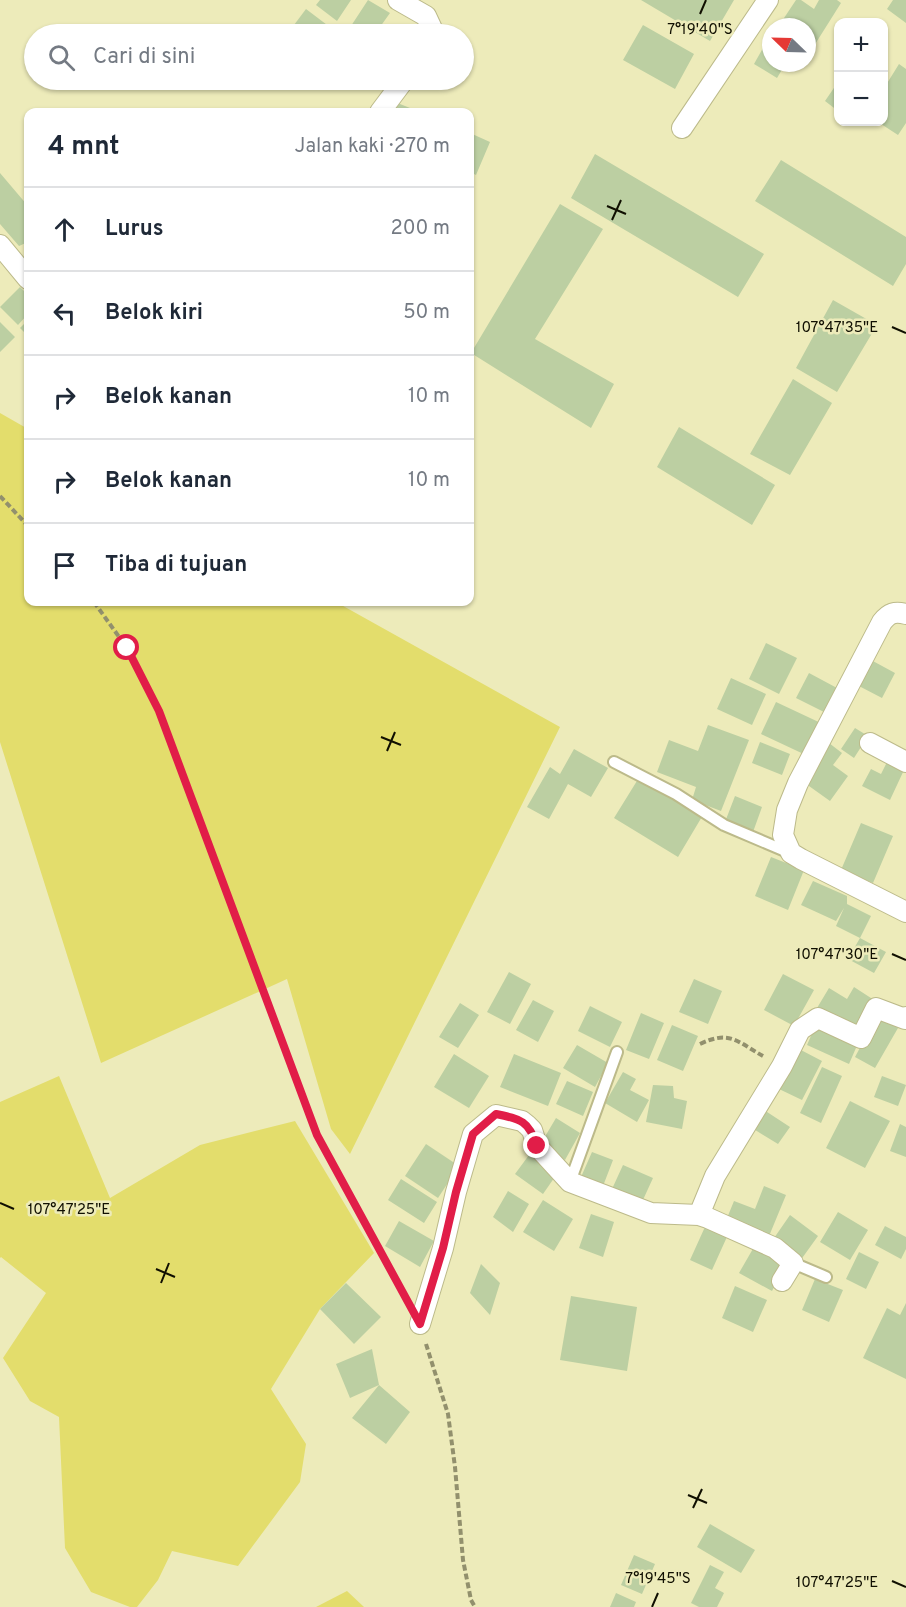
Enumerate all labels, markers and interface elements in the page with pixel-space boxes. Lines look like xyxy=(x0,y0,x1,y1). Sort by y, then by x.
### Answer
north arrow xyxy=(762,18,816,72)
map controls xyxy=(834,18,888,126)
button: + xyxy=(834,18,888,72)
text: 7°19'40"S xyxy=(667,21,733,40)
search box xyxy=(24,24,474,90)
icon: search xyxy=(45,41,78,74)
text: Cari di sini xyxy=(93,44,195,71)
button: − xyxy=(834,72,888,126)
text: 4 mnt xyxy=(48,131,119,164)
text: Jalan kaki · 270 m xyxy=(294,134,450,160)
icon: ahead xyxy=(48,213,81,246)
text: Lurus xyxy=(105,216,164,243)
text: 200 m xyxy=(391,216,450,242)
icon: left xyxy=(48,297,81,330)
text: Belok kiri xyxy=(105,300,203,327)
text: 50 m xyxy=(403,300,450,326)
text: 107°47'35"E xyxy=(796,319,878,338)
icon: right xyxy=(48,381,81,414)
text: Belok kanan xyxy=(105,384,232,411)
text: 10 m xyxy=(408,384,450,410)
icon: right xyxy=(48,465,81,498)
text: Belok kanan xyxy=(105,468,232,495)
text: 10 m xyxy=(408,468,450,494)
icon: arrive xyxy=(48,549,81,582)
text: Tiba di tujuan xyxy=(105,552,247,579)
route start xyxy=(113,634,139,660)
text: 107°47'30"E xyxy=(796,946,878,965)
route end xyxy=(523,1132,549,1158)
text: 107°47'25"E xyxy=(28,1201,110,1220)
text: 7°19'45"S xyxy=(625,1570,691,1589)
text: 107°47'25"E xyxy=(796,1574,878,1593)

